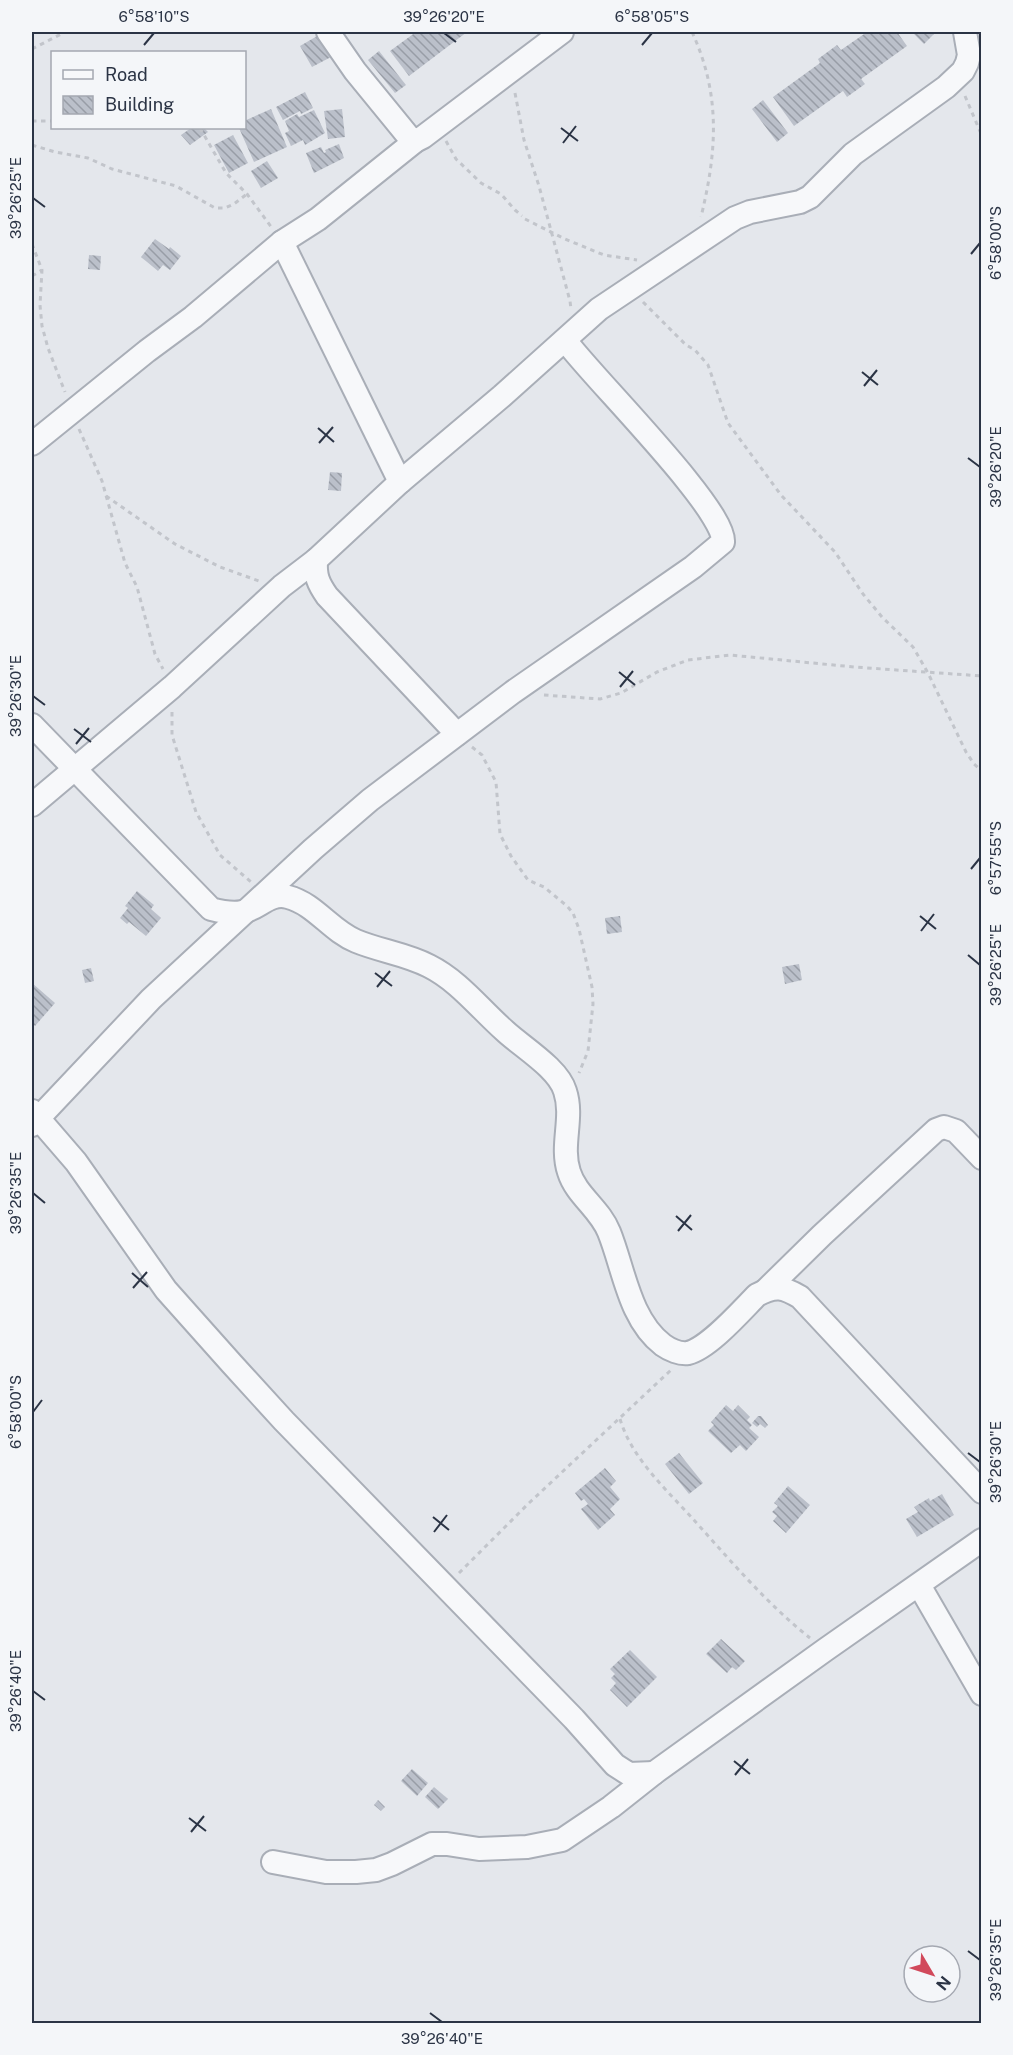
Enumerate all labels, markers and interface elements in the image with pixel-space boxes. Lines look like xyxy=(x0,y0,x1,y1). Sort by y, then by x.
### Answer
text: 6°58'10"S xyxy=(118,8,190,25)
text: 39°26'20"E xyxy=(403,8,485,25)
text: 6°58'05"S xyxy=(615,8,689,25)
legend xyxy=(51,51,246,129)
text: Road xyxy=(105,64,148,85)
text: Building xyxy=(105,94,174,115)
text: 39°26'25"E xyxy=(7,157,24,239)
text: 6°58'00"S xyxy=(987,206,1004,280)
text: 39°26'20"E xyxy=(987,426,1004,508)
text: 39°26'30"E xyxy=(7,655,24,737)
text: 6°57'55"S xyxy=(987,821,1004,895)
text: 39°26'25"E xyxy=(987,924,1004,1006)
text: 39°26'35"E xyxy=(7,1152,24,1234)
text: 6°58'00"S xyxy=(7,1375,24,1449)
text: 39°26'30"E xyxy=(987,1421,1004,1503)
text: 39°26'40"E xyxy=(7,1650,24,1732)
text: 39°26'35"E xyxy=(987,1919,1004,2001)
north arrow xyxy=(902,1944,962,2004)
text: N xyxy=(932,1972,955,1994)
text: 39°26'40"E xyxy=(401,2030,483,2047)

